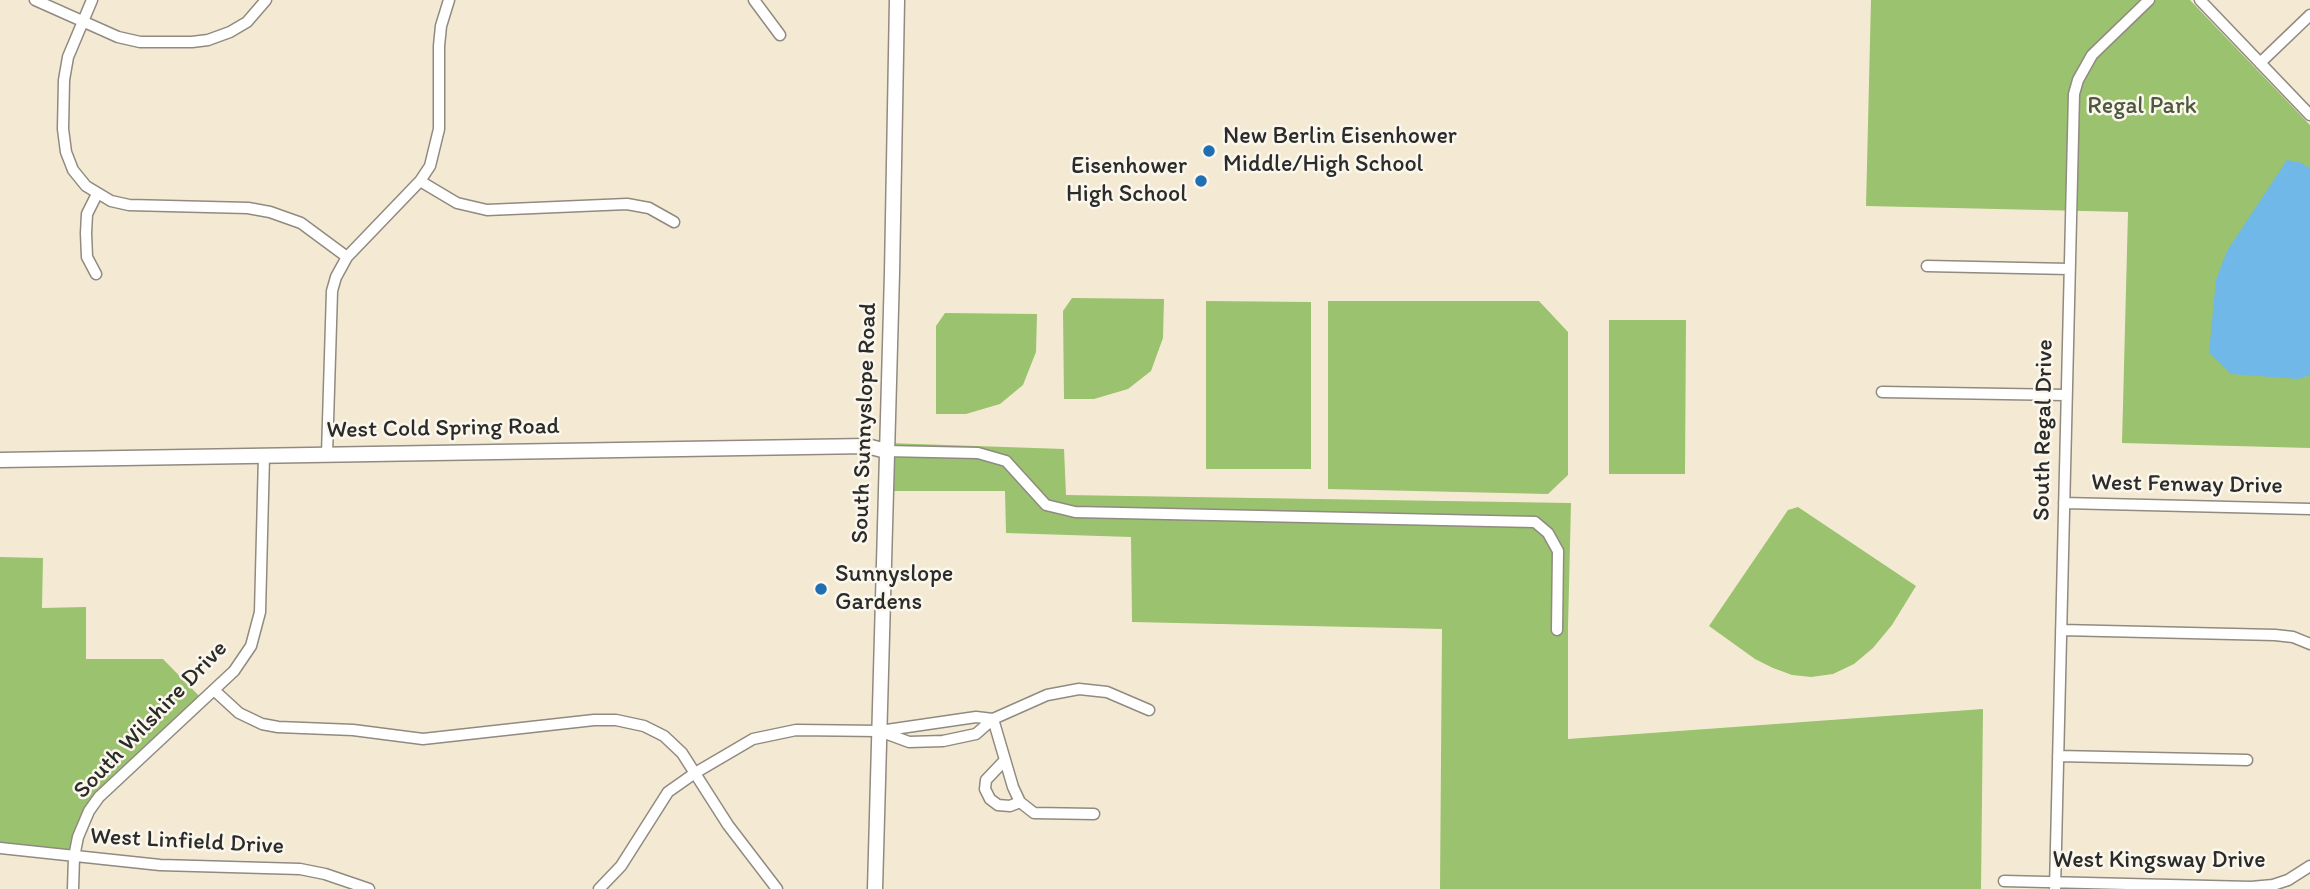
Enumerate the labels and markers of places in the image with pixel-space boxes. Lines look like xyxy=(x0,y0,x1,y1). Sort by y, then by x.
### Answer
place label: New Berlin Eisenhower Middle/High School xyxy=(1223,123,1457,179)
marker: New Berlin Eisenhower Middle/High School xyxy=(1201,143,1217,159)
place label: Eisenhower High School xyxy=(1066,153,1187,209)
marker: Eisenhower High School xyxy=(1193,173,1209,189)
place label: Sunnyslope Gardens xyxy=(835,561,953,617)
marker: Sunnyslope Gardens xyxy=(813,581,829,597)

